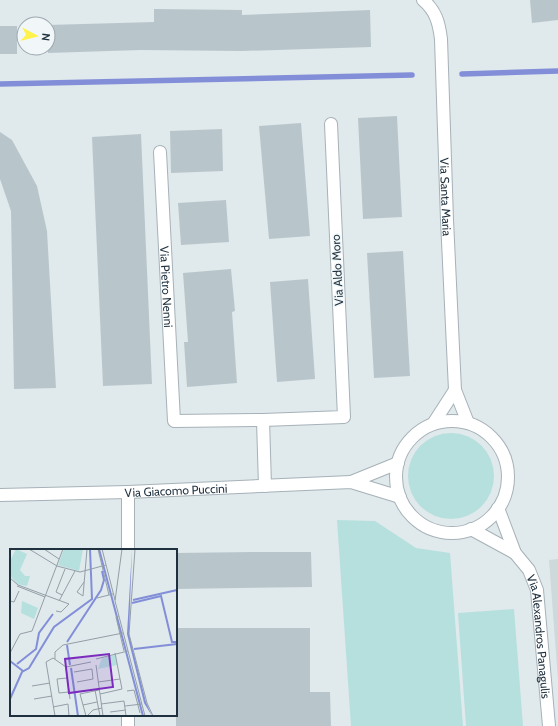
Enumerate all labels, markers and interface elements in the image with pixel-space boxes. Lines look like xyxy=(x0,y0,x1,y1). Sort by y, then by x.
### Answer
north arrow xyxy=(16,16,56,56)
text: N xyxy=(39,33,53,42)
street label: Via Santa Maria xyxy=(437,157,455,237)
street label: Via Aldo Moro xyxy=(328,234,346,306)
street label: Via Pietro Nenni xyxy=(157,246,177,328)
street label: Via Giacomo Puccini xyxy=(124,480,228,500)
inset map xyxy=(10,549,177,716)
street label: Via Alexandros Panagulis xyxy=(524,572,554,699)

